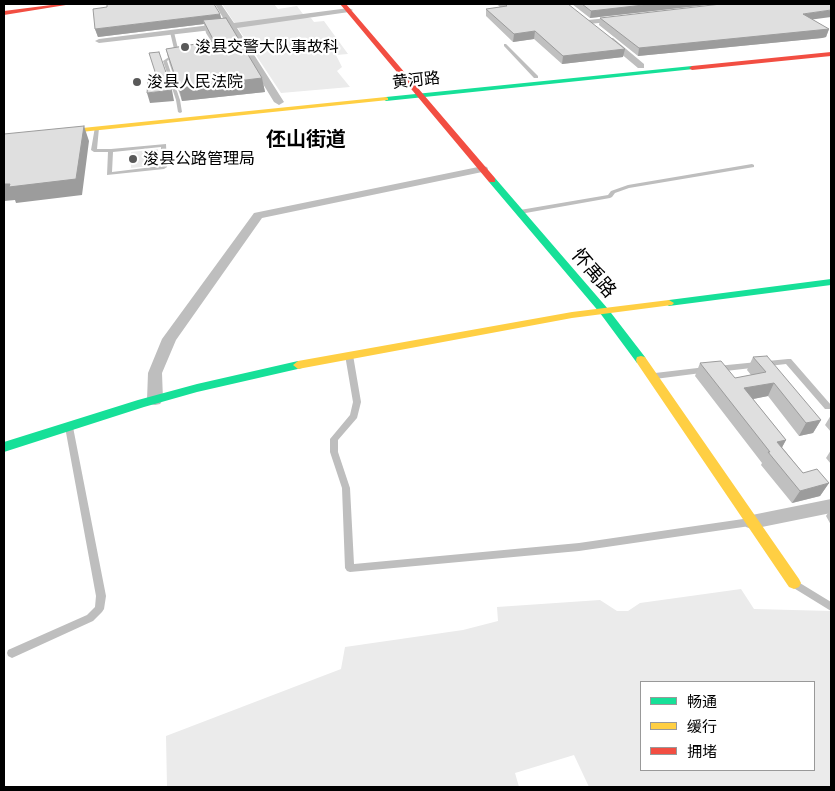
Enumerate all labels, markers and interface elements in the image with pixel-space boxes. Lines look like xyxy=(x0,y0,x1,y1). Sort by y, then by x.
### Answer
place label: 浚县交警大队事故科 xyxy=(195,37,339,57)
marker: 浚县交警大队事故科 xyxy=(179,41,191,53)
street label: 黄河路 xyxy=(391,68,441,92)
place label: 浚县人民法院 xyxy=(147,72,243,92)
marker: 浚县人民法院 xyxy=(131,76,143,88)
district label: 伾山街道 xyxy=(266,127,346,151)
place label: 浚县公路管理局 xyxy=(143,149,255,169)
marker: 浚县公路管理局 xyxy=(127,153,139,165)
street label: 怀禹路 xyxy=(567,244,621,302)
legend xyxy=(640,681,815,771)
text: 畅通 xyxy=(687,692,717,710)
text: 缓行 xyxy=(687,717,717,735)
text: 拥堵 xyxy=(687,742,717,760)

